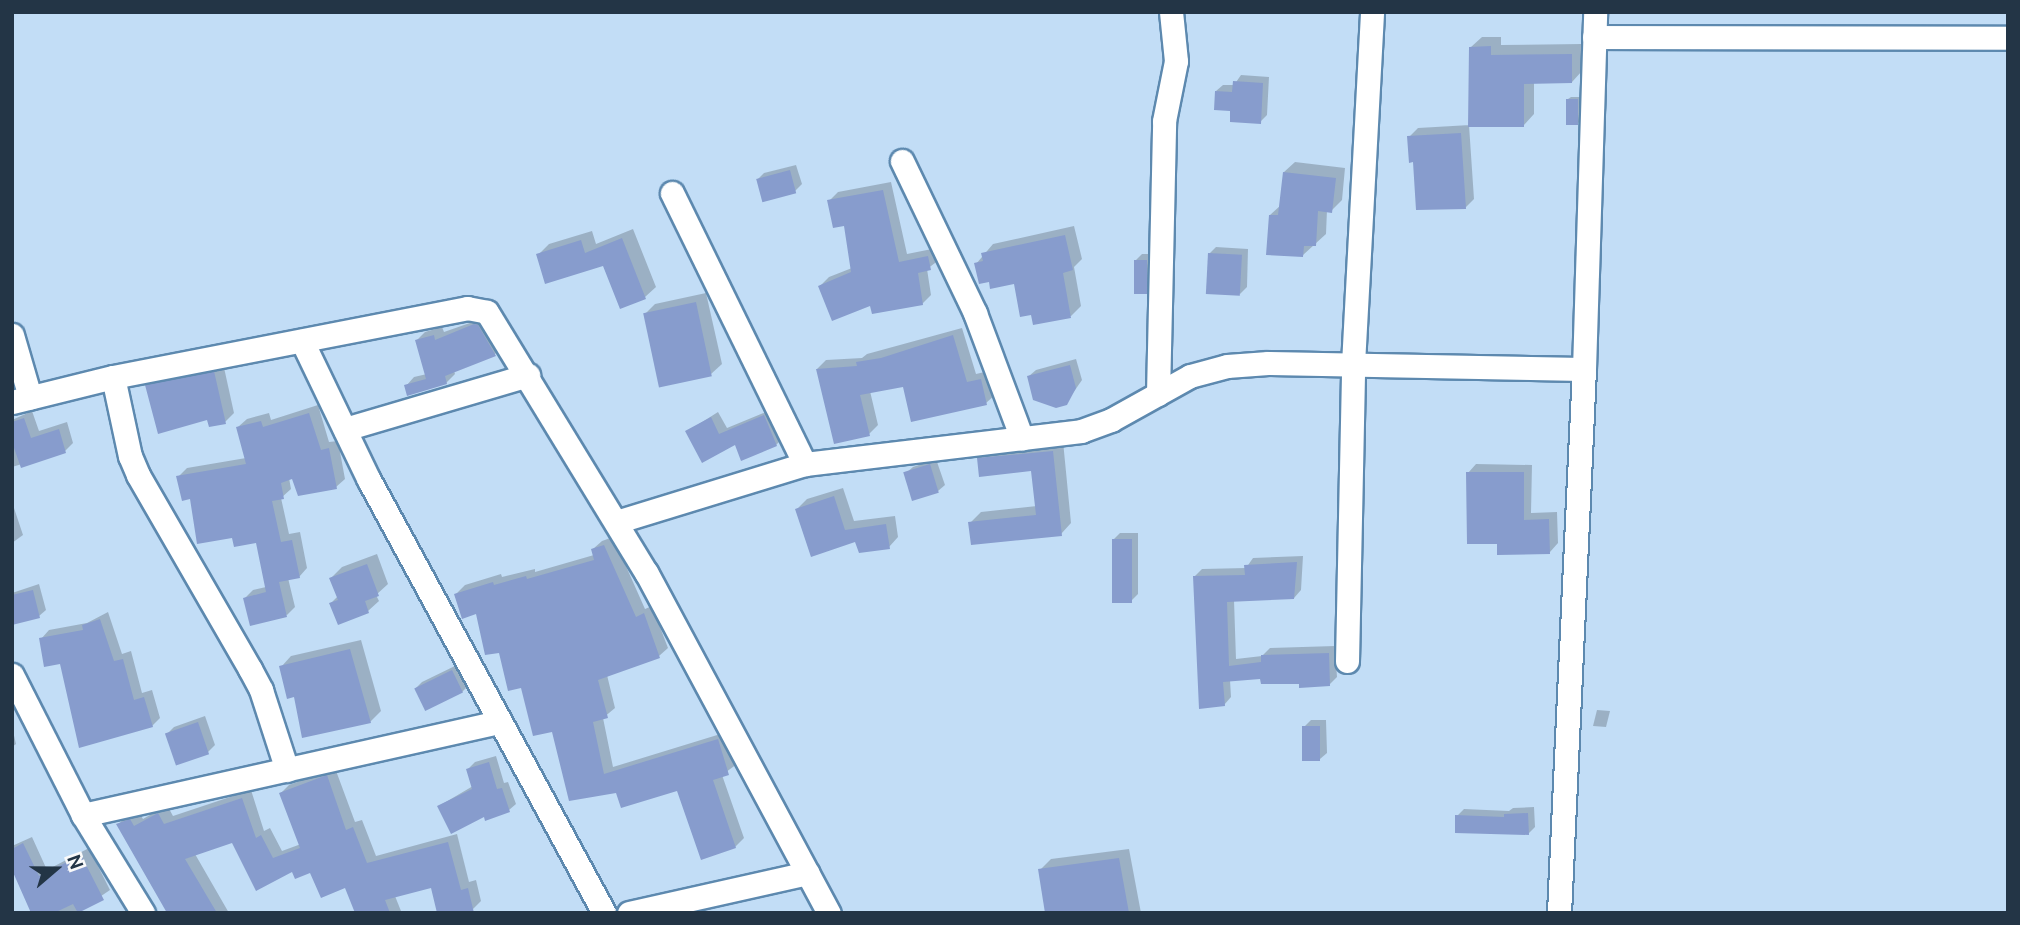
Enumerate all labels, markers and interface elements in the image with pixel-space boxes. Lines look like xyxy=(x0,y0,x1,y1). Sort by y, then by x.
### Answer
north arrow xyxy=(21,834,91,904)
text: N xyxy=(63,851,88,872)

